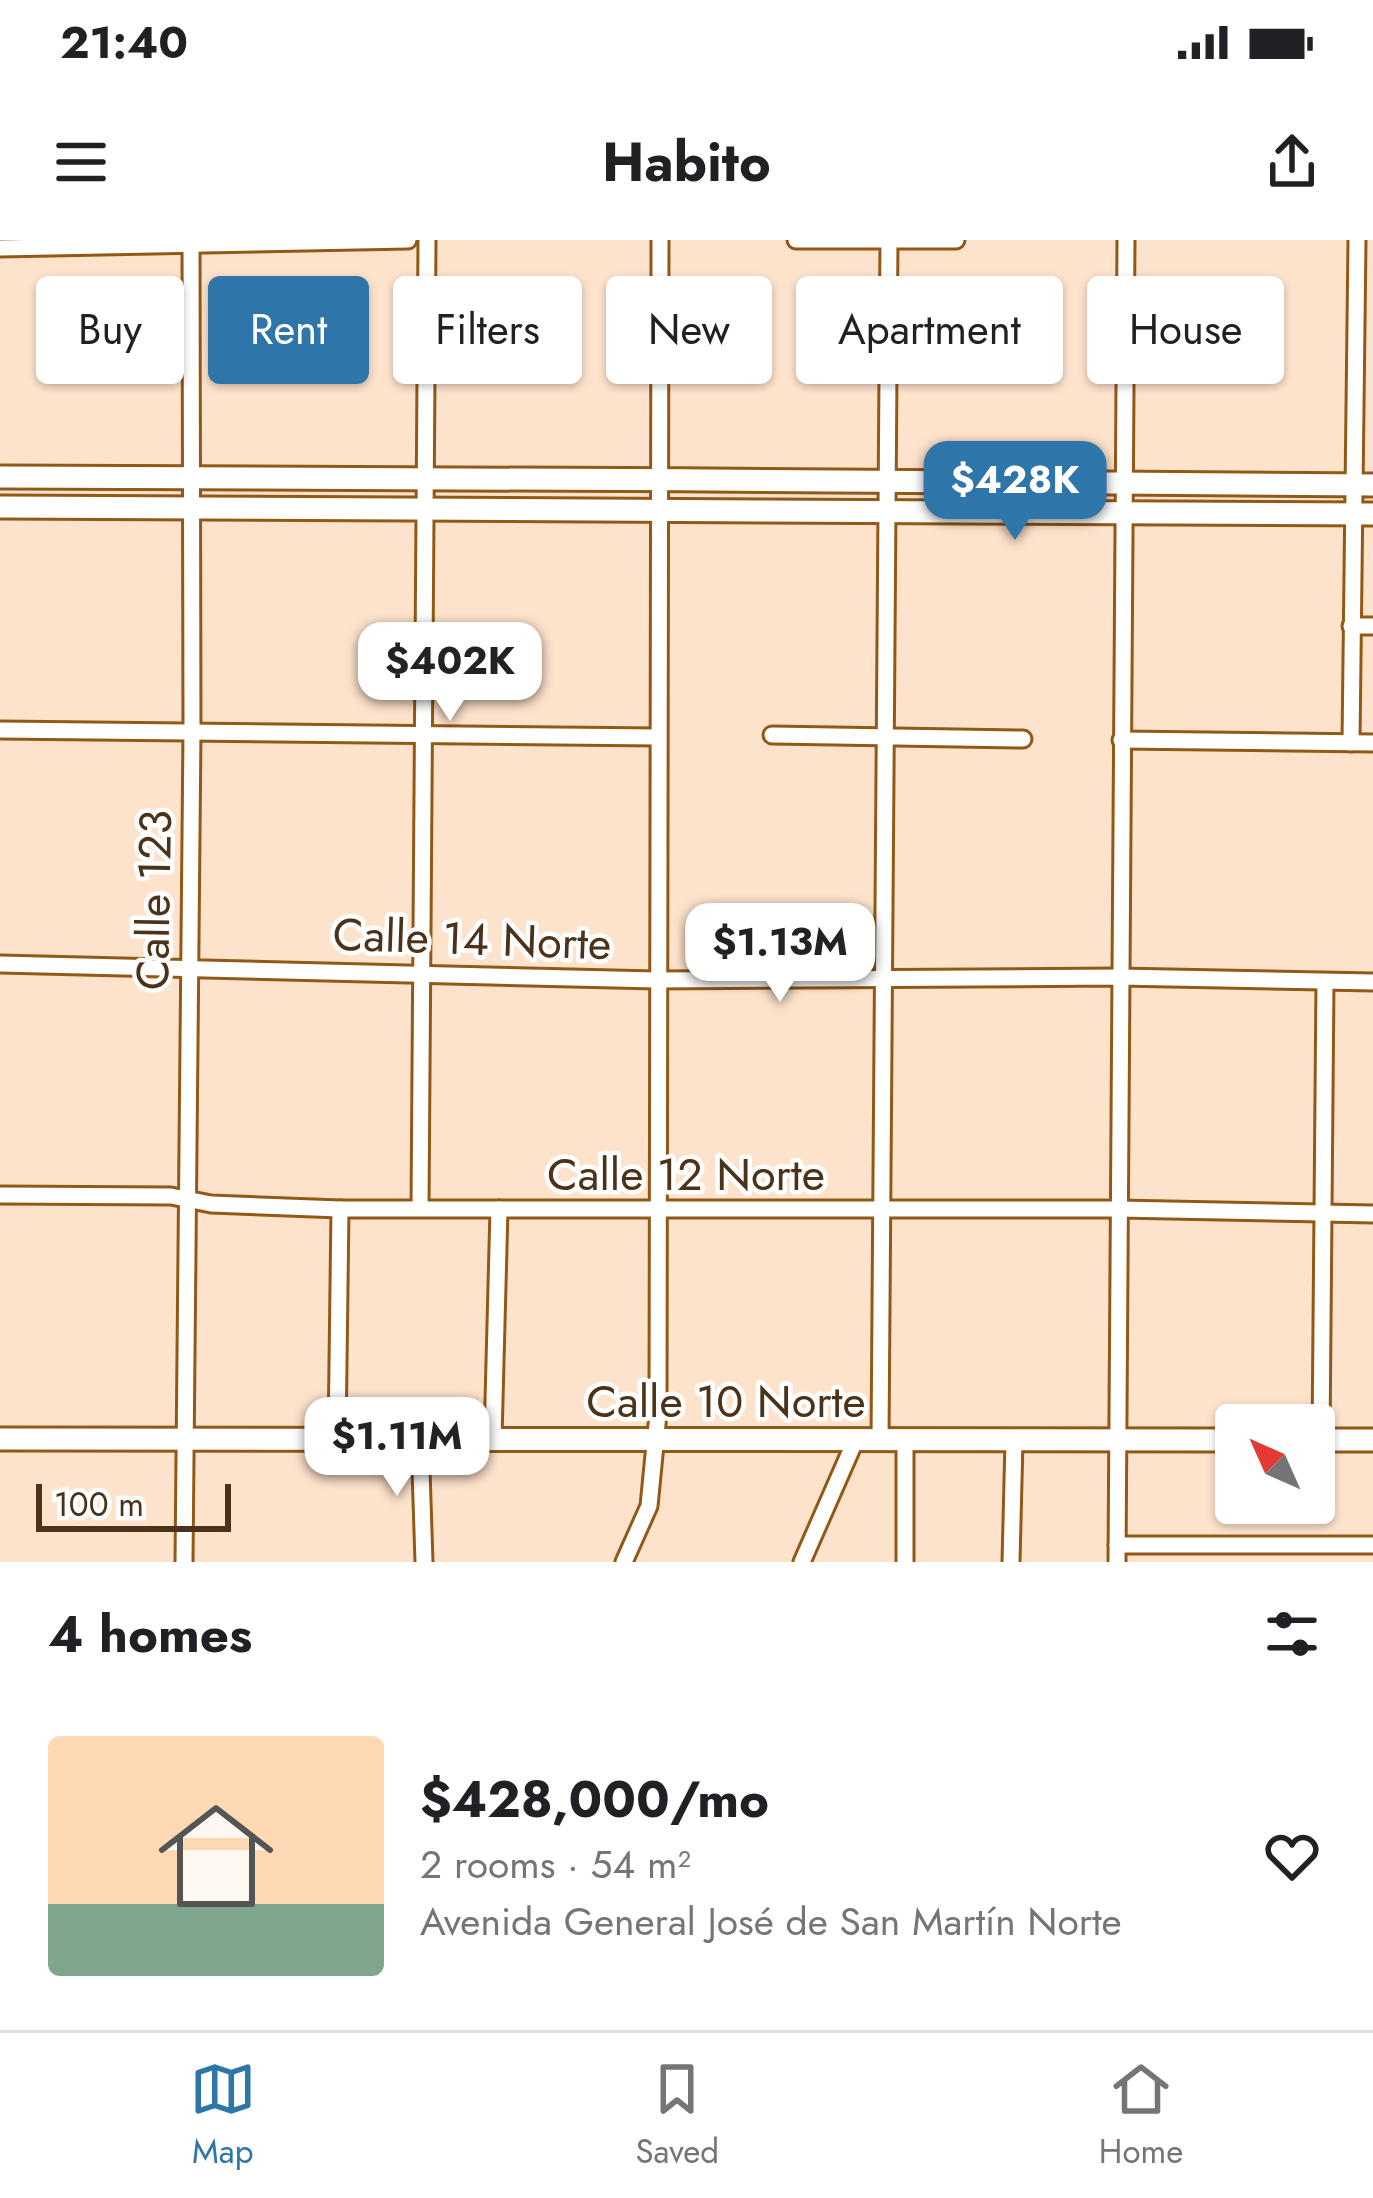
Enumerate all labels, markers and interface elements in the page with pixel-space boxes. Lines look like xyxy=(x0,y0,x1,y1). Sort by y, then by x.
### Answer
text: 21:40 xyxy=(60,10,188,75)
text: Habito xyxy=(602,123,771,201)
icon: menu xyxy=(48,129,114,195)
icon: share xyxy=(1259,129,1325,195)
chip: Buy xyxy=(36,276,184,384)
chip: Rent xyxy=(208,276,369,384)
chip: Filters xyxy=(393,276,582,384)
chip: New xyxy=(606,276,772,384)
chip: Apartment xyxy=(796,276,1063,384)
chip: House xyxy=(1087,276,1284,384)
pin: $428K xyxy=(931,441,1099,543)
text: $428K xyxy=(951,451,1079,508)
pin: $402K xyxy=(366,622,534,724)
text: $402K xyxy=(385,632,515,689)
street label: Calle 123 xyxy=(120,809,188,991)
street label: Calle 14 Norte xyxy=(332,902,612,976)
pin: $1.13M xyxy=(682,903,878,1005)
text: $1.13M xyxy=(712,913,848,970)
street label: Calle 12 Norte xyxy=(547,1142,825,1207)
street label: Calle 10 Norte xyxy=(586,1369,866,1434)
pin: $1.11M xyxy=(299,1397,495,1499)
north arrow xyxy=(1215,1404,1335,1524)
map controls xyxy=(1215,1404,1335,1524)
text: $1.11M xyxy=(331,1407,463,1464)
scale bar xyxy=(36,1478,231,1531)
text: 100 m xyxy=(54,1481,144,1528)
text: 4 homes xyxy=(48,1597,252,1671)
icon: filters xyxy=(1259,1601,1325,1667)
text: $428,000/mo xyxy=(420,1762,769,1836)
icon: home xyxy=(144,1784,288,1928)
icon: heart xyxy=(1259,1823,1325,1889)
text: 2 rooms · 54 m² xyxy=(420,1836,691,1893)
text: Avenida General José de San Martín Norte xyxy=(420,1893,1122,1950)
tab: Map xyxy=(190,2056,256,2175)
tab: Saved xyxy=(636,2056,719,2175)
tab: Home xyxy=(1099,2056,1183,2175)

